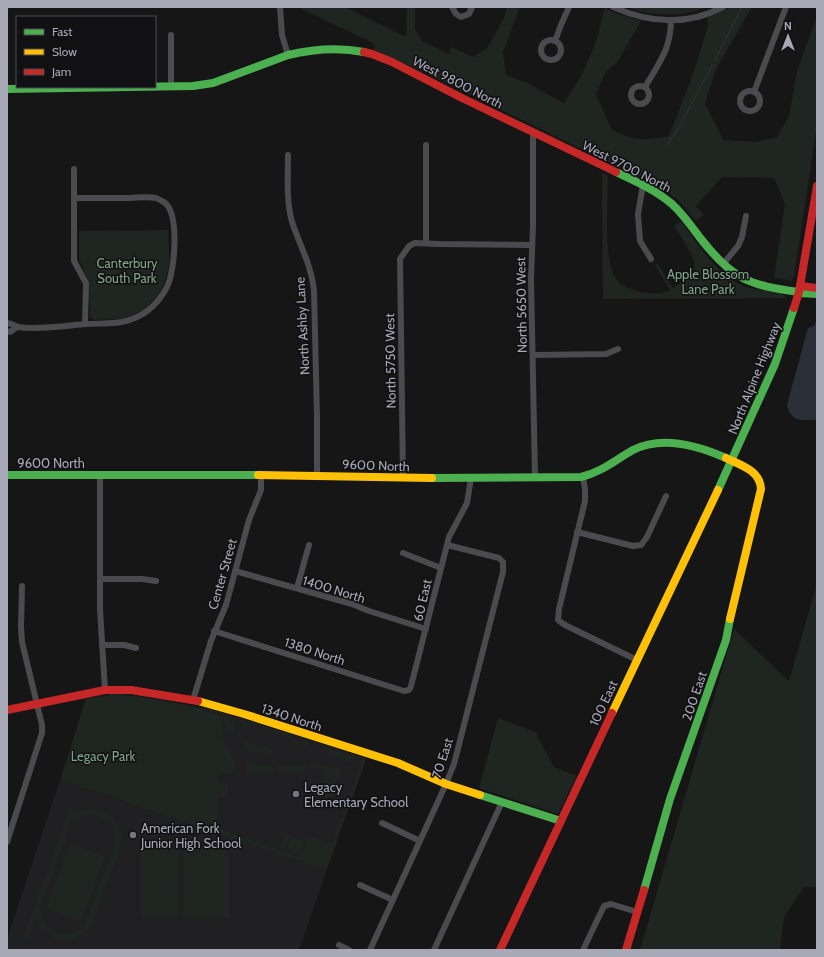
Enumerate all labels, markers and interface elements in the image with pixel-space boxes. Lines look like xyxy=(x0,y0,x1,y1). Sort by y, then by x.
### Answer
legend xyxy=(16,16,156,88)
north arrow xyxy=(768,16,808,56)
text: N xyxy=(784,19,792,33)
text: Fast xyxy=(52,24,72,39)
text: Slow xyxy=(52,44,77,59)
street label: West 9800 North xyxy=(410,52,506,112)
text: Jam xyxy=(51,64,71,79)
street label: West 9700 North xyxy=(580,137,674,195)
park label: Canterbury South Park xyxy=(96,255,158,286)
street label: North 5650 West xyxy=(512,256,530,353)
park label: Apple Blossom Lane Park xyxy=(667,266,749,297)
street label: North Ashby Lane xyxy=(291,276,313,375)
street label: North 5750 West xyxy=(381,313,399,409)
street label: North Alpine Highway xyxy=(724,319,784,436)
street label: 9600 North xyxy=(17,455,85,471)
street label: 9600 North xyxy=(342,456,410,474)
street label: Center Street xyxy=(204,536,240,611)
street label: 1400 North xyxy=(301,572,367,606)
street label: 60 East xyxy=(409,577,435,623)
street label: 1380 North xyxy=(283,634,347,668)
street label: 200 East xyxy=(678,669,710,723)
street label: 100 East xyxy=(585,677,621,728)
street label: 1340 North xyxy=(260,700,324,734)
street label: 70 East xyxy=(428,735,456,780)
park label: Legacy Park xyxy=(71,748,135,764)
place label: Legacy Elementary School xyxy=(304,779,408,810)
marker: Legacy Elementary School xyxy=(291,789,301,799)
place label: American Fork Junior High School xyxy=(140,820,241,851)
marker: American Fork Junior High School xyxy=(128,830,138,840)

